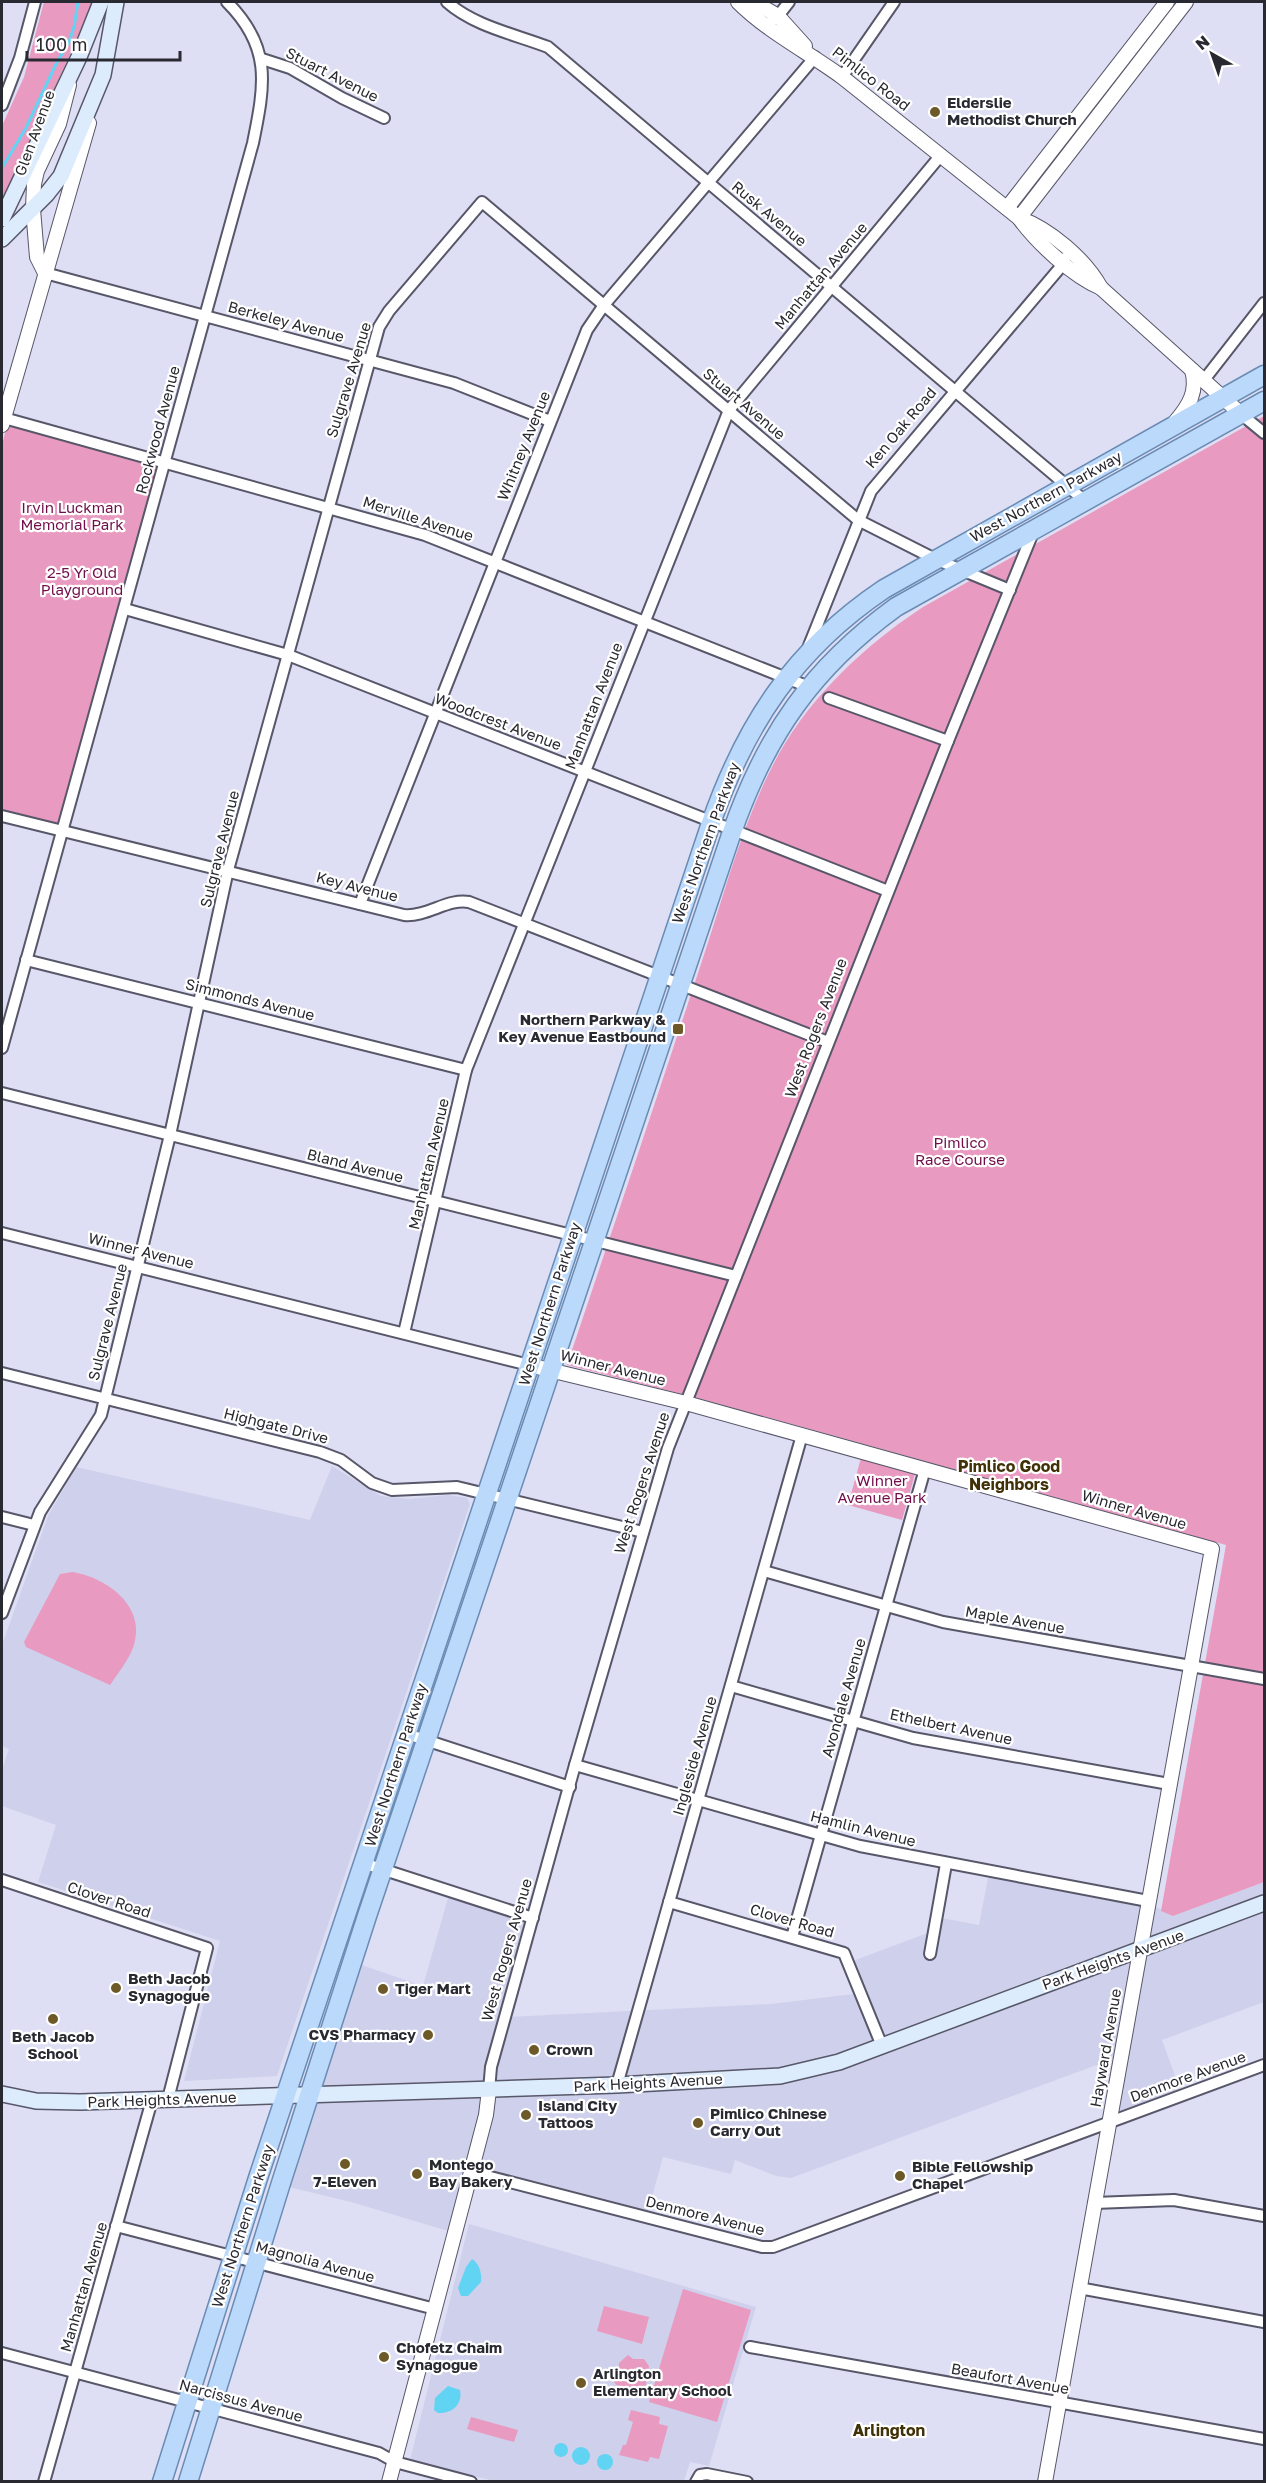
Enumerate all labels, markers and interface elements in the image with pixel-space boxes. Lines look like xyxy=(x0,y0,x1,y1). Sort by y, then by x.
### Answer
scale bar xyxy=(27,24,180,62)
north arrow xyxy=(1182,24,1242,84)
text: N xyxy=(1191,31,1213,54)
text: 100 m xyxy=(36,33,87,55)
street label: Pimlico Road xyxy=(829,42,914,114)
street label: Stuart Avenue xyxy=(283,43,382,105)
street label: Glen Avenue xyxy=(10,87,58,178)
place label: Elderslie Methodist Church xyxy=(947,93,1077,128)
marker: Elderslie Methodist Church xyxy=(928,105,942,119)
street label: Rusk Avenue xyxy=(729,177,811,250)
street label: Manhattan Avenue xyxy=(770,218,871,333)
street label: Berkeley Avenue xyxy=(226,297,347,345)
street label: Sulgrave Avenue xyxy=(322,319,374,440)
street label: Rockwood Avenue xyxy=(131,363,183,496)
street label: Stuart Avenue xyxy=(700,364,790,443)
street label: Ken Oak Road xyxy=(861,383,939,472)
street label: Whitney Avenue xyxy=(493,388,553,503)
street label: West Northern Parkway xyxy=(967,447,1125,545)
street label: Merville Avenue xyxy=(361,492,476,544)
park label: Irvin Luckman Memorial Park xyxy=(20,498,124,533)
park label: 2-5 Yr Old Playground xyxy=(41,563,123,598)
street label: Manhattan Avenue xyxy=(561,639,626,772)
street label: Woodcrest Avenue xyxy=(432,689,565,754)
street label: West Northern Parkway xyxy=(667,759,743,926)
street label: Sulgrave Avenue xyxy=(196,788,242,909)
street label: Key Avenue xyxy=(315,867,400,905)
street label: West Rogers Avenue xyxy=(780,955,850,1100)
street label: Simmonds Avenue xyxy=(184,974,317,1024)
place label: Northern Parkway & Key Avenue Eastbound xyxy=(498,1010,666,1045)
marker: Northern Parkway & Key Avenue Eastbound xyxy=(671,1022,685,1036)
street label: Manhattan Avenue xyxy=(404,1096,452,1231)
park label: Pimlico Race Course xyxy=(915,1133,1005,1168)
street label: Bland Avenue xyxy=(305,1144,405,1186)
street label: West Northern Parkway xyxy=(514,1219,584,1388)
street label: Winner Avenue xyxy=(87,1228,196,1272)
street label: Sulgrave Avenue xyxy=(84,1261,130,1382)
street label: Winner Avenue xyxy=(559,1345,668,1389)
street label: Highgate Drive xyxy=(222,1403,331,1447)
street label: West Rogers Avenue xyxy=(610,1409,673,1556)
district label: Pimlico Good Neighbors xyxy=(958,1456,1060,1494)
park label: Winner Avenue Park xyxy=(837,1471,927,1506)
street label: Winner Avenue xyxy=(1080,1485,1189,1533)
street label: Maple Avenue xyxy=(964,1601,1067,1637)
street label: Avondale Avenue xyxy=(817,1636,869,1759)
street label: West Northern Parkway xyxy=(360,1680,430,1849)
street label: Ingleside Avenue xyxy=(668,1694,720,1817)
street label: Ethelbert Avenue xyxy=(888,1704,1014,1748)
street label: Hamlin Avenue xyxy=(809,1806,918,1850)
street label: West Rogers Avenue xyxy=(477,1876,535,2023)
street label: Clover Road xyxy=(65,1877,153,1921)
street label: Clover Road xyxy=(748,1899,836,1941)
street label: Park Heights Avenue xyxy=(1039,1925,1186,1993)
place label: Beth Jacob Synagogue xyxy=(128,1969,210,2004)
place label: Tiger Mart xyxy=(395,1979,471,1997)
marker: Beth Jacob Synagogue xyxy=(109,1981,123,1995)
marker: Tiger Mart xyxy=(376,1982,390,1996)
street label: Hayward Avenue xyxy=(1086,1987,1124,2109)
marker: Beth Jacob School xyxy=(46,2012,60,2026)
place label: CVS Pharmacy xyxy=(309,2025,416,2043)
place label: Beth Jacob School xyxy=(12,2027,94,2062)
marker: CVS Pharmacy xyxy=(421,2028,435,2042)
place label: Crown xyxy=(546,2040,593,2058)
marker: Crown xyxy=(527,2043,541,2057)
street label: Denmore Avenue xyxy=(1127,2047,1248,2105)
street label: Park Heights Avenue xyxy=(573,2069,723,2095)
street label: Park Heights Avenue xyxy=(87,2087,237,2111)
place label: Island City Tattoos xyxy=(538,2096,617,2131)
place label: Pimlico Chinese Carry Out xyxy=(710,2104,827,2139)
marker: Island City Tattoos xyxy=(519,2108,533,2122)
marker: Pimlico Chinese Carry Out xyxy=(691,2116,705,2130)
street label: West Northern Parkway xyxy=(207,2141,277,2310)
place label: Montego Bay Bakery xyxy=(429,2155,513,2190)
marker: 7-Eleven xyxy=(338,2157,352,2171)
place label: Bible Fellowship Chapel xyxy=(912,2157,1033,2192)
marker: Montego Bay Bakery xyxy=(410,2167,424,2181)
marker: Bible Fellowship Chapel xyxy=(893,2169,907,2183)
place label: 7-Eleven xyxy=(313,2172,377,2190)
street label: Denmore Avenue xyxy=(644,2192,767,2239)
street label: Manhattan Avenue xyxy=(56,2219,110,2354)
street label: Magnolia Avenue xyxy=(254,2236,377,2286)
place label: Chofetz Chaim Synagogue xyxy=(396,2338,502,2373)
marker: Chofetz Chaim Synagogue xyxy=(377,2350,391,2364)
street label: Beaufort Avenue xyxy=(950,2359,1071,2397)
place label: Arlington Elementary School xyxy=(593,2364,732,2399)
street label: Narcissus Avenue xyxy=(177,2375,305,2425)
marker: Arlington Elementary School xyxy=(574,2376,588,2390)
district label: Arlington xyxy=(853,2420,925,2440)

